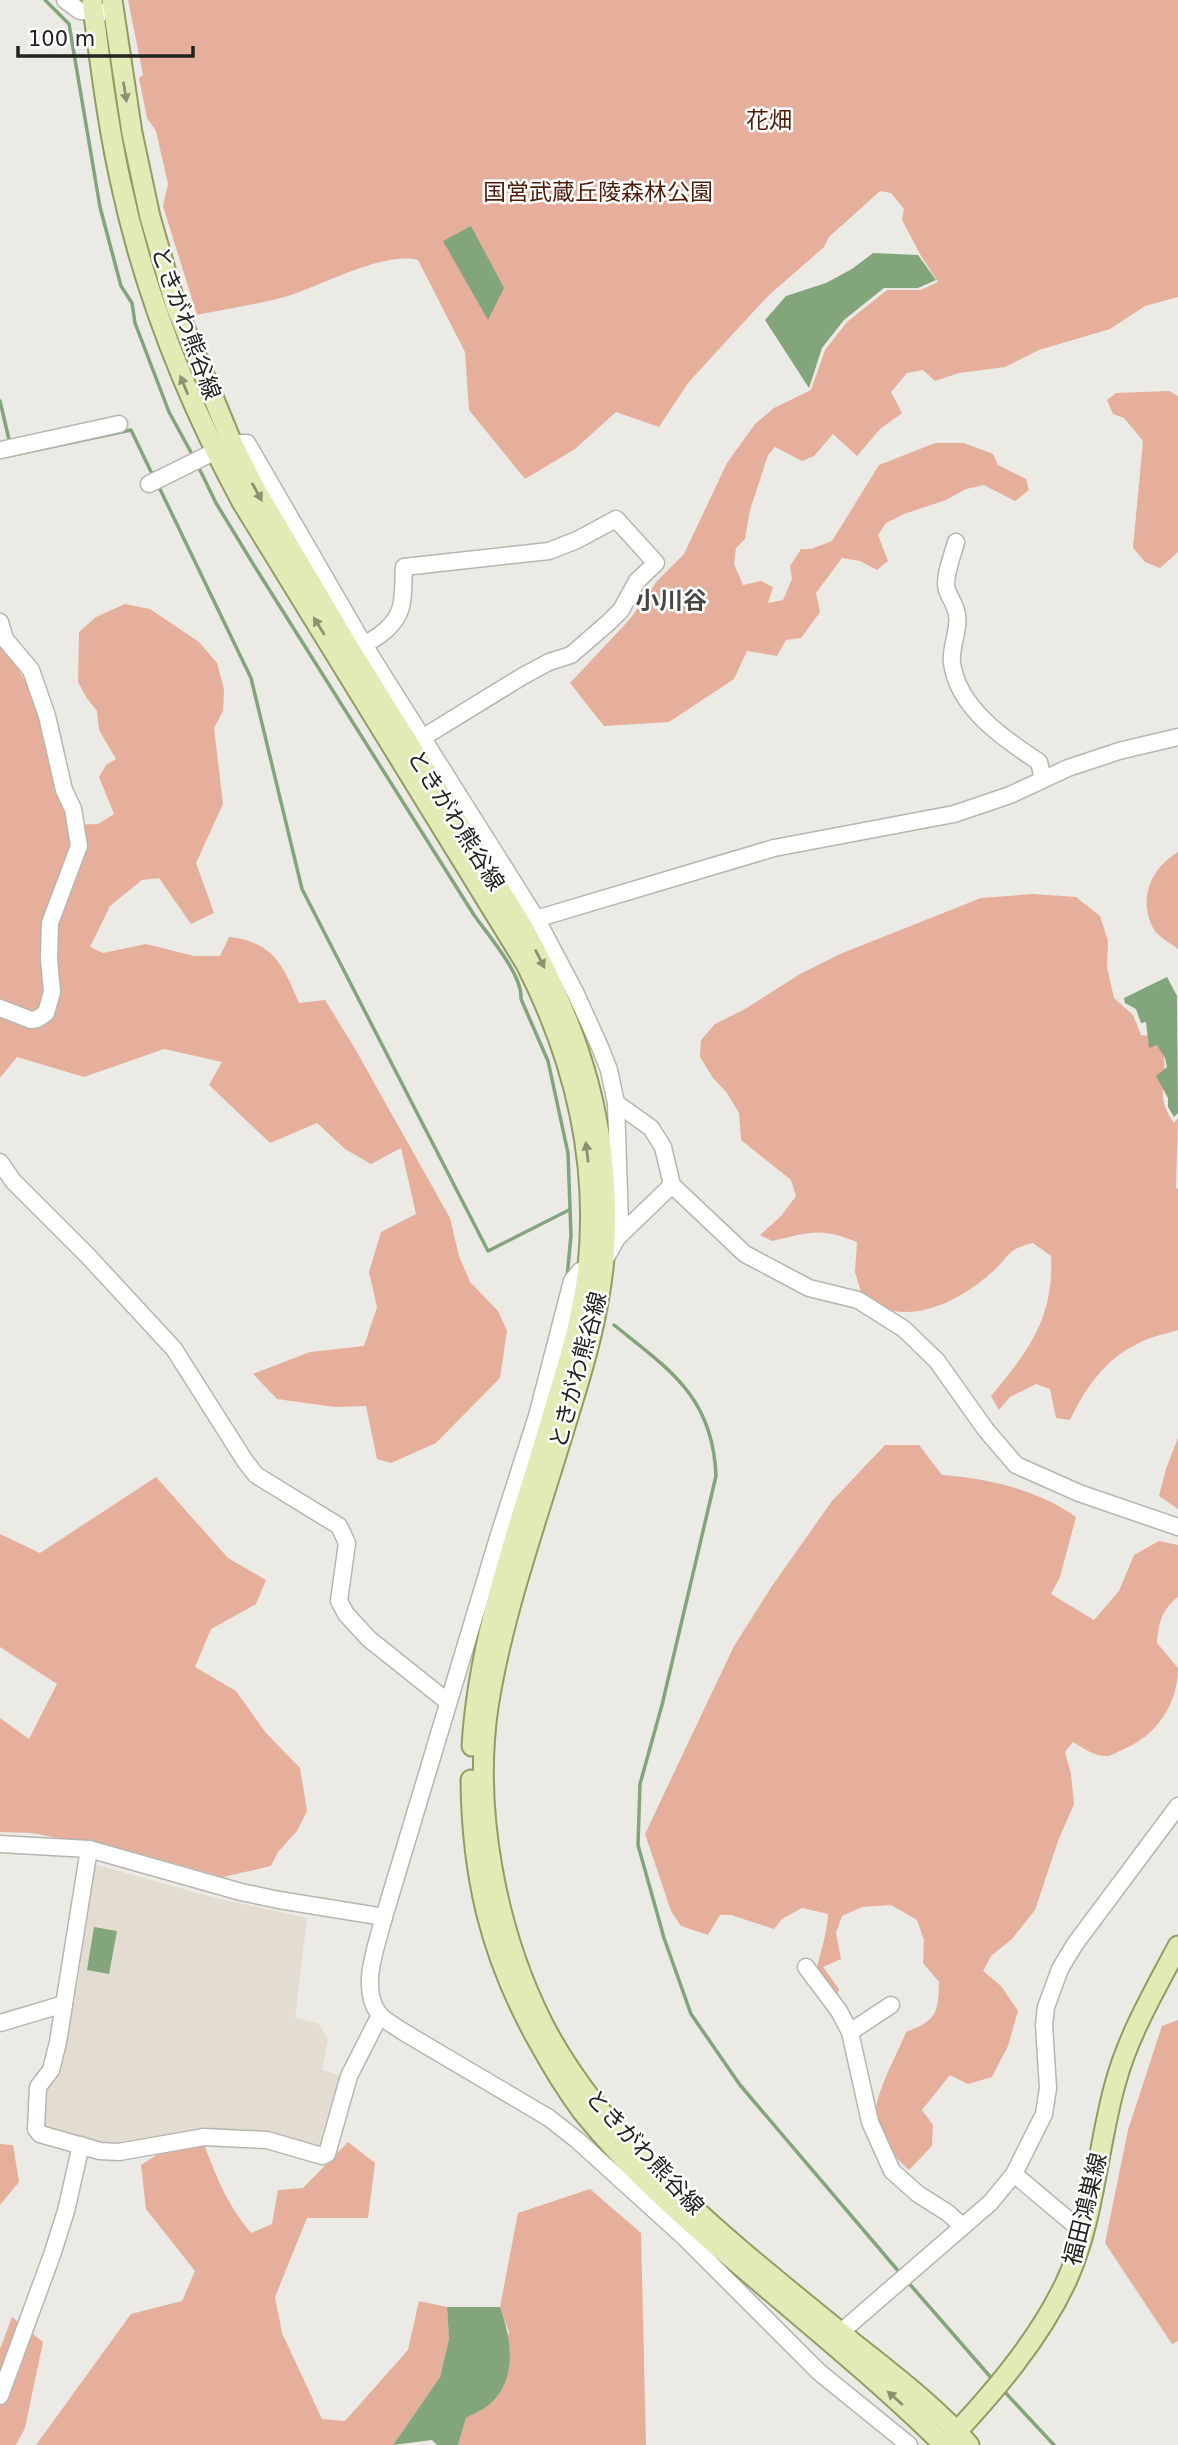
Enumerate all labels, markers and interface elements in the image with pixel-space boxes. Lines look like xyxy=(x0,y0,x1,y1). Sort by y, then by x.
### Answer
scale bar xyxy=(18,14,192,58)
text: 100 m xyxy=(28,27,95,51)
one-way arrow xyxy=(120,81,131,103)
park label: 花畑 xyxy=(746,107,792,133)
park label: 国営武蔵丘陵森林公園 xyxy=(483,179,713,205)
street label: ときがわ熊谷線 xyxy=(146,243,226,403)
one-way arrow xyxy=(179,375,190,396)
one-way arrow xyxy=(251,482,263,502)
district label: 小川谷 xyxy=(635,587,707,615)
one-way arrow xyxy=(312,617,325,636)
street label: ときがわ熊谷線 xyxy=(402,745,510,895)
one-way arrow xyxy=(535,949,546,969)
one-way arrow xyxy=(581,1141,592,1163)
street label: ときがわ熊谷線 xyxy=(545,1289,611,1451)
street label: ときがわ熊谷線 xyxy=(581,2084,709,2220)
street label: 福田鴻巣線 xyxy=(1058,2150,1112,2268)
one-way arrow xyxy=(887,2390,904,2406)

